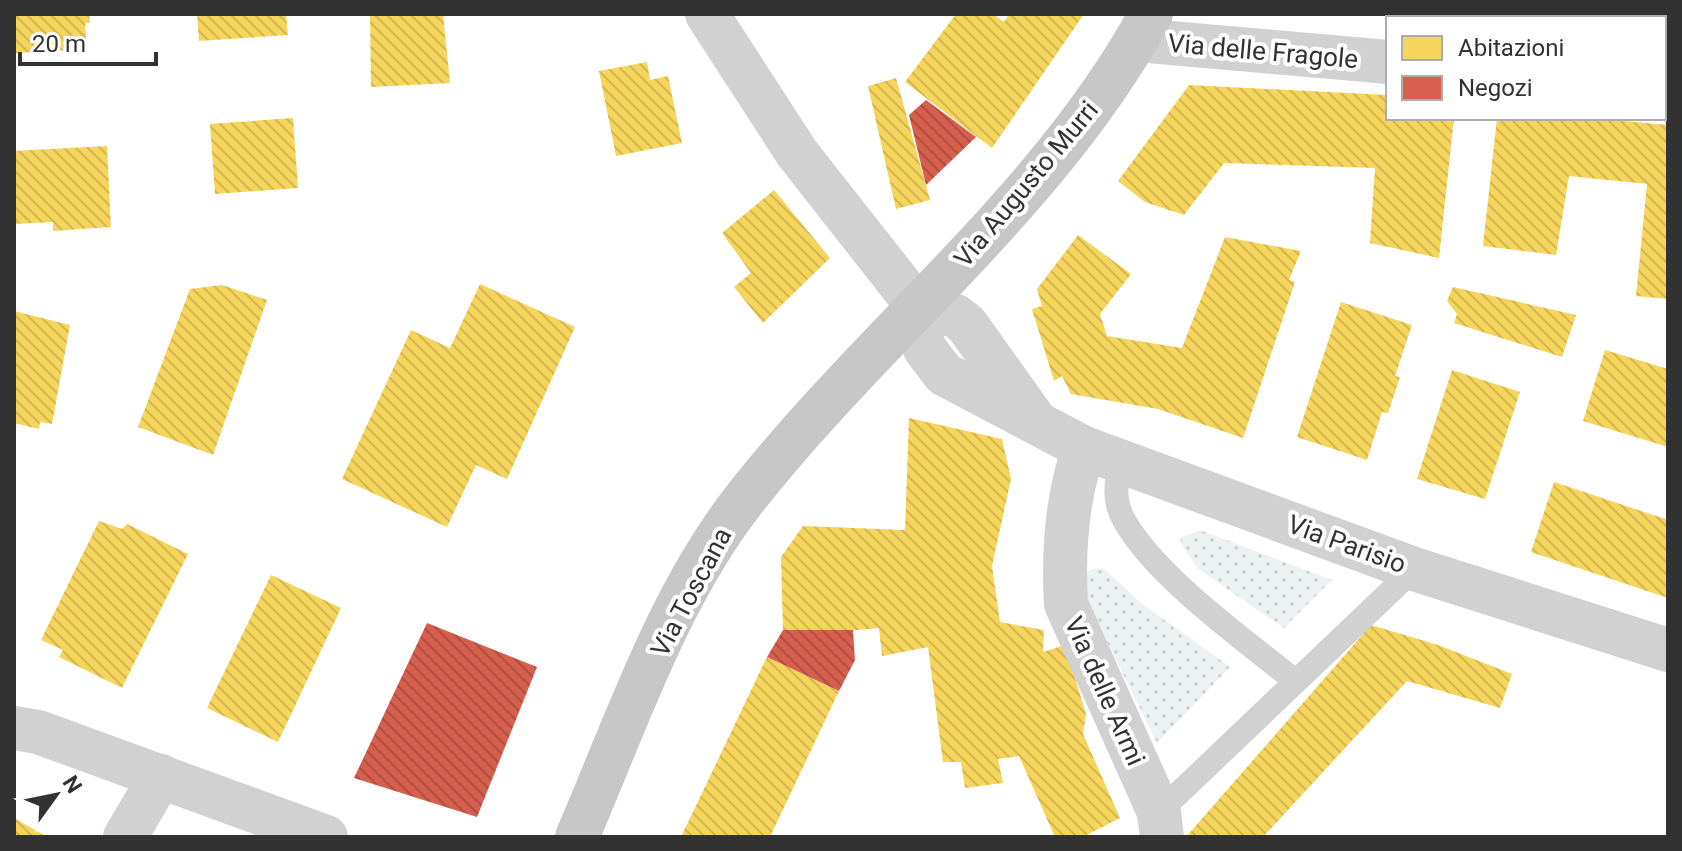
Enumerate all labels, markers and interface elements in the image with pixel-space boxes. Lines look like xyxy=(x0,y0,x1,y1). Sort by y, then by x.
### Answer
scale bar xyxy=(20,16,156,66)
legend xyxy=(1386,16,1666,120)
street label: Via delle Fragole xyxy=(1167,28,1359,74)
text: 20 m xyxy=(32,30,86,58)
text: Abitazioni xyxy=(1458,34,1564,62)
text: Negozi xyxy=(1458,74,1533,102)
street label: Via Augusto Murri xyxy=(948,95,1104,273)
street label: Via Parisio xyxy=(1284,509,1410,579)
street label: Via Toscana xyxy=(644,522,738,662)
street label: Via delle Armi xyxy=(1059,612,1151,770)
north arrow xyxy=(16,755,96,835)
text: N xyxy=(58,771,87,798)

